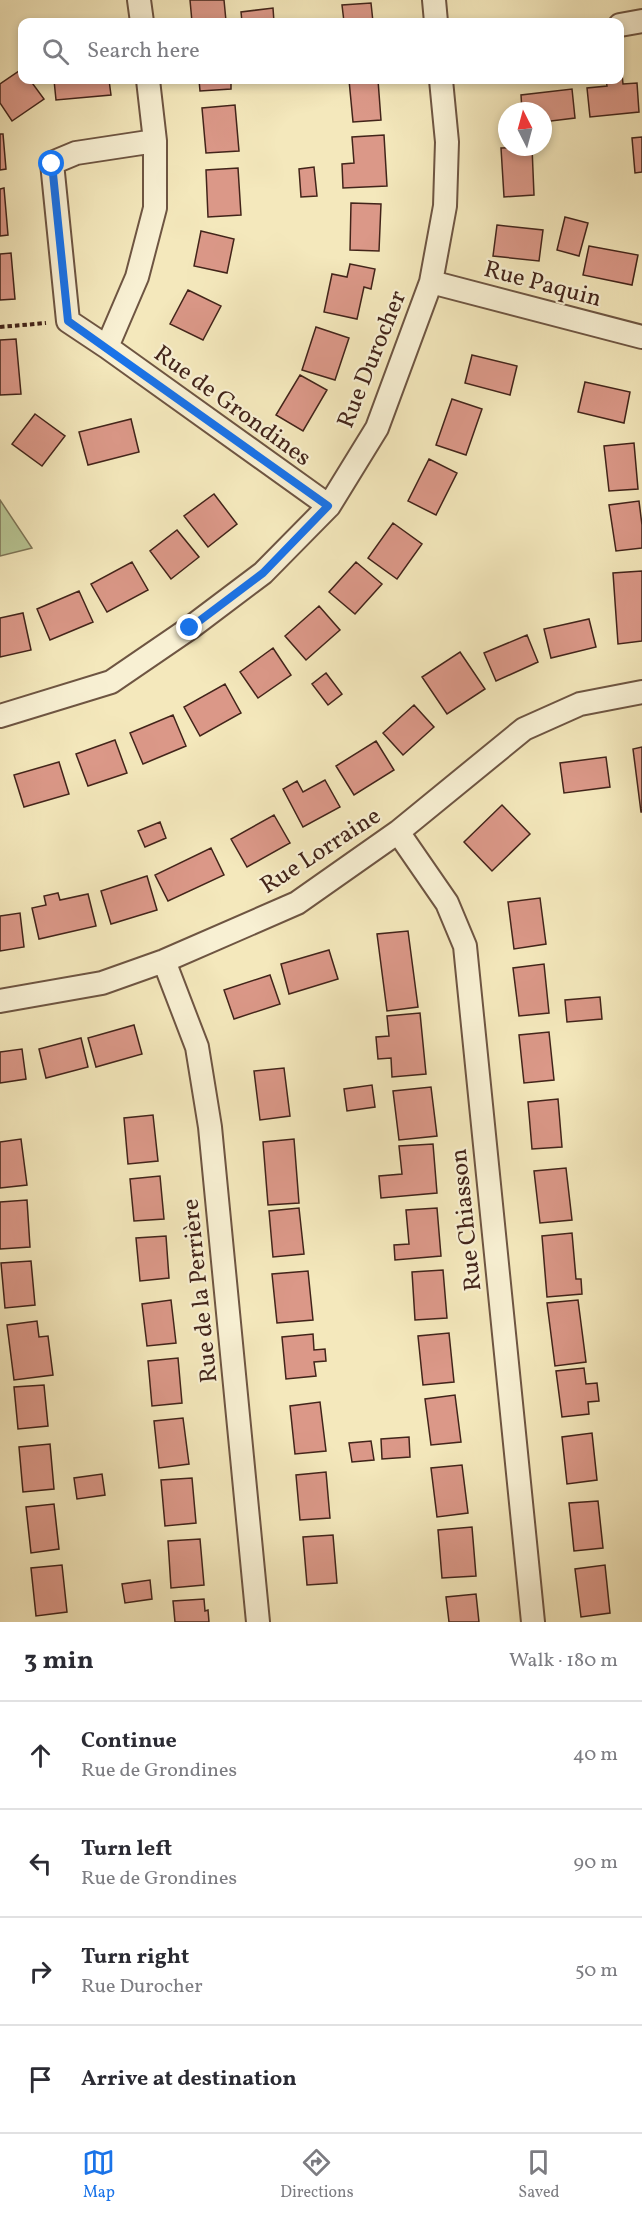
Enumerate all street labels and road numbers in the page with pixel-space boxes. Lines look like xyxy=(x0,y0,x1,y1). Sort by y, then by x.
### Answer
street label: Rue Paquin xyxy=(480,253,605,317)
street label: Rue Durocher xyxy=(330,286,416,434)
street label: Rue de Grondines xyxy=(146,338,318,475)
street label: Rue Lorraine xyxy=(254,800,388,903)
street label: Rue Chiasson xyxy=(443,1147,491,1293)
street label: Rue de la Perrière xyxy=(174,1197,228,1384)

